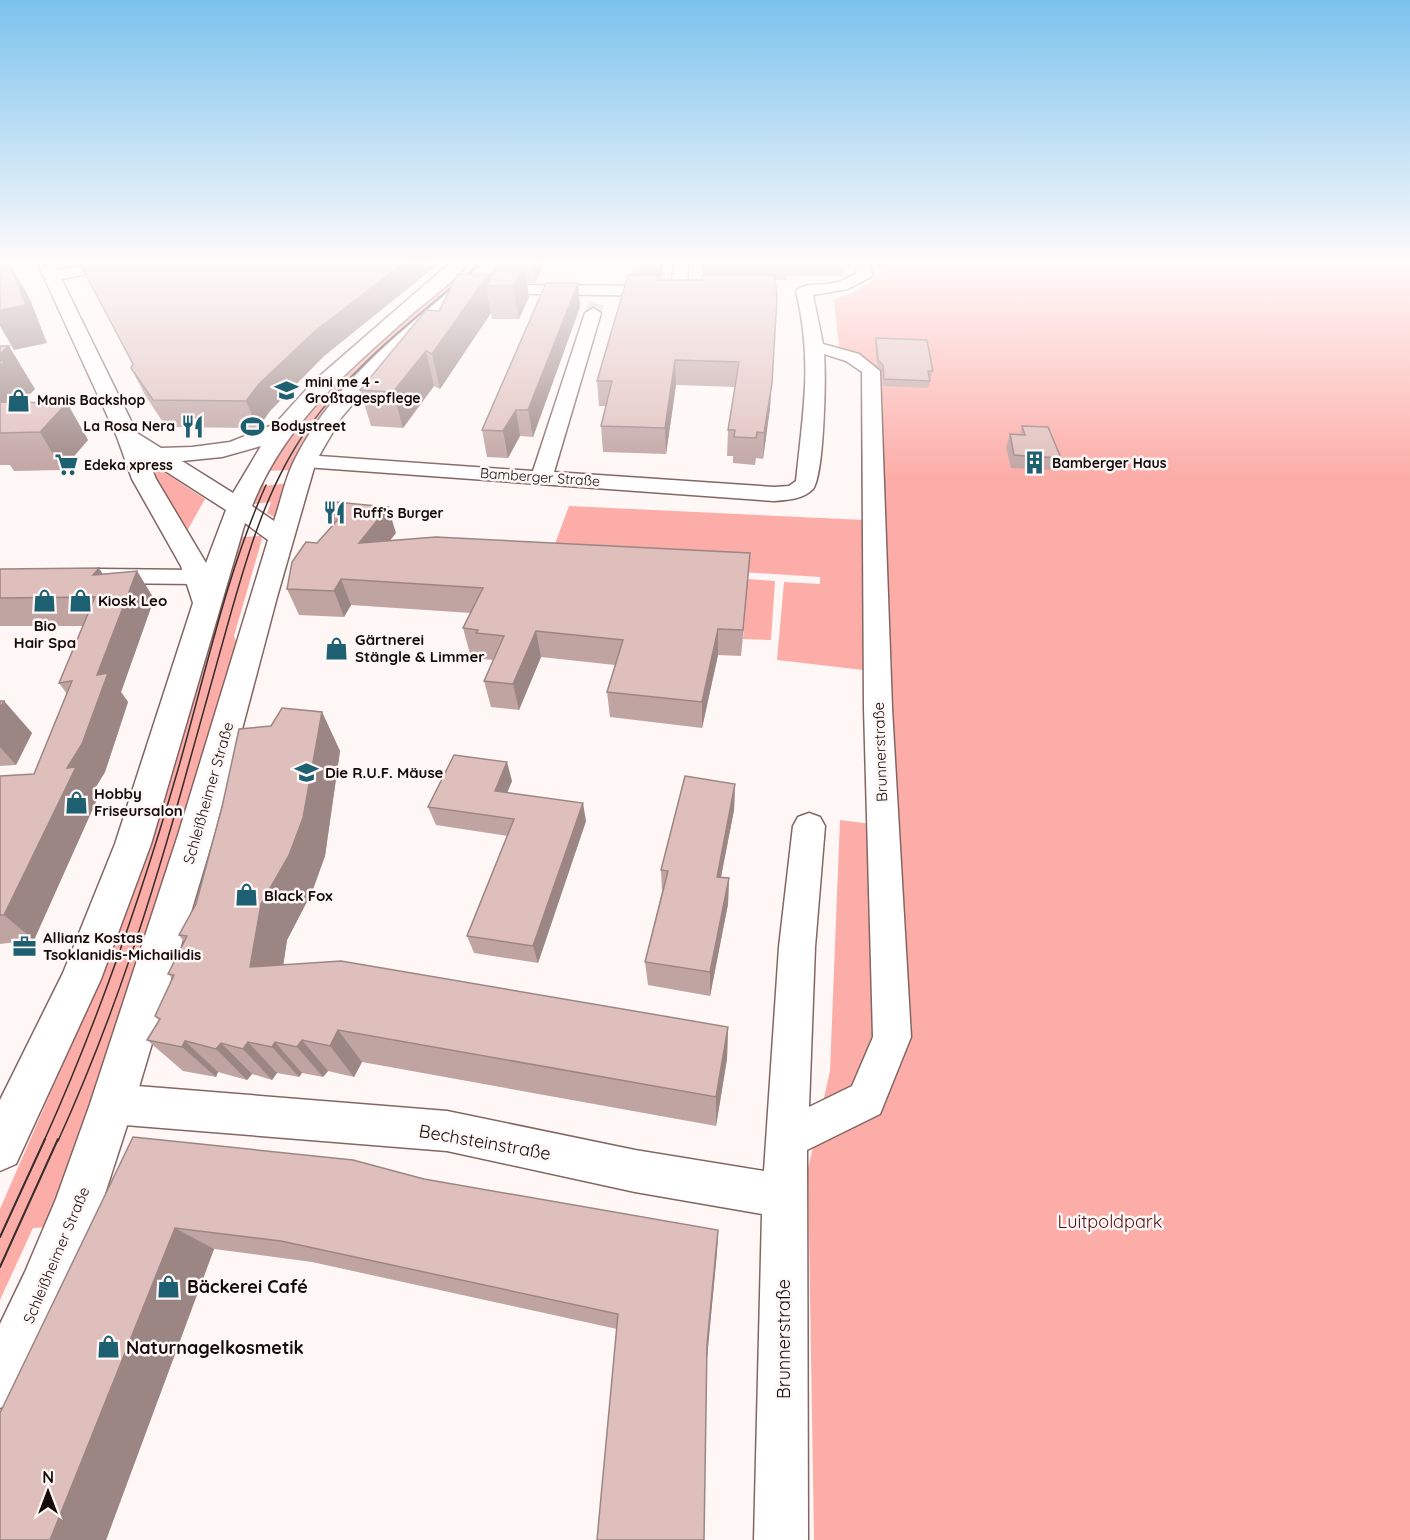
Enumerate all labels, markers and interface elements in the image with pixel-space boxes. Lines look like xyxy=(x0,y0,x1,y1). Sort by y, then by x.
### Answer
place label: mini me 4 - Großtagespflege xyxy=(305,373,421,407)
school or university icon: mini me 4 - Großtagespflege xyxy=(274,377,300,403)
shop icon: Manis Backshop xyxy=(6,387,32,413)
place label: Manis Backshop xyxy=(37,391,145,409)
restaurant icon: La Rosa Nera xyxy=(180,413,206,439)
sports icon: Bodystreet xyxy=(240,413,266,439)
place label: La Rosa Nera xyxy=(83,417,175,435)
place label: Bodystreet xyxy=(271,417,347,435)
building icon: Bamberger Haus xyxy=(1021,450,1047,476)
supermarket icon: Edeka xpress xyxy=(53,452,79,478)
place label: Bamberger Haus xyxy=(1052,454,1167,472)
place label: Edeka xpress xyxy=(84,456,173,474)
street label: Bamberger Straße xyxy=(479,464,601,490)
restaurant icon: Ruff’s Burger xyxy=(322,500,348,526)
place label: Ruff’s Burger xyxy=(353,504,444,522)
shop icon: Kiosk Leo xyxy=(67,587,93,613)
shop icon: Bio Hair Spa xyxy=(32,588,58,614)
place label: Kiosk Leo xyxy=(98,591,167,610)
place label: Bio Hair Spa xyxy=(14,616,76,652)
place label: Gärtnerei Stängle & Limmer xyxy=(355,630,485,666)
shop icon: Gärtnerei Stängle & Limmer xyxy=(324,635,350,661)
street label: Brunnerstraße xyxy=(869,702,891,802)
street label: Schleißheimer Straße xyxy=(179,720,237,866)
school or university icon: Die R.U.F. Mäuse xyxy=(294,759,320,785)
place label: Die R.U.F. Mäuse xyxy=(325,763,444,782)
place label: Hobby Friseursalon xyxy=(94,784,183,820)
shop icon: Hobby Friseursalon xyxy=(63,789,89,815)
shop icon: Black Fox xyxy=(233,882,259,908)
place label: Black Fox xyxy=(264,886,333,905)
place label: Allianz Kostas Tsoklanidis-Michailidis xyxy=(43,928,201,964)
office icon: Allianz Kostas Tsoklanidis-Michailidis xyxy=(12,933,38,959)
street label: Bechsteinstraße xyxy=(417,1119,553,1165)
street label: Schleißheimer Straße xyxy=(19,1184,93,1326)
park label: Luitpoldpark xyxy=(1058,1210,1162,1233)
shop icon: Bäckerei Café xyxy=(156,1273,182,1299)
place label: Bäckerei Café xyxy=(187,1275,308,1298)
street label: Brunnerstraße xyxy=(772,1279,795,1399)
shop icon: Naturnagelkosmetik xyxy=(95,1334,121,1360)
place label: Naturnagelkosmetik xyxy=(126,1336,304,1359)
north arrow xyxy=(18,1462,78,1522)
text: N xyxy=(42,1467,54,1487)

